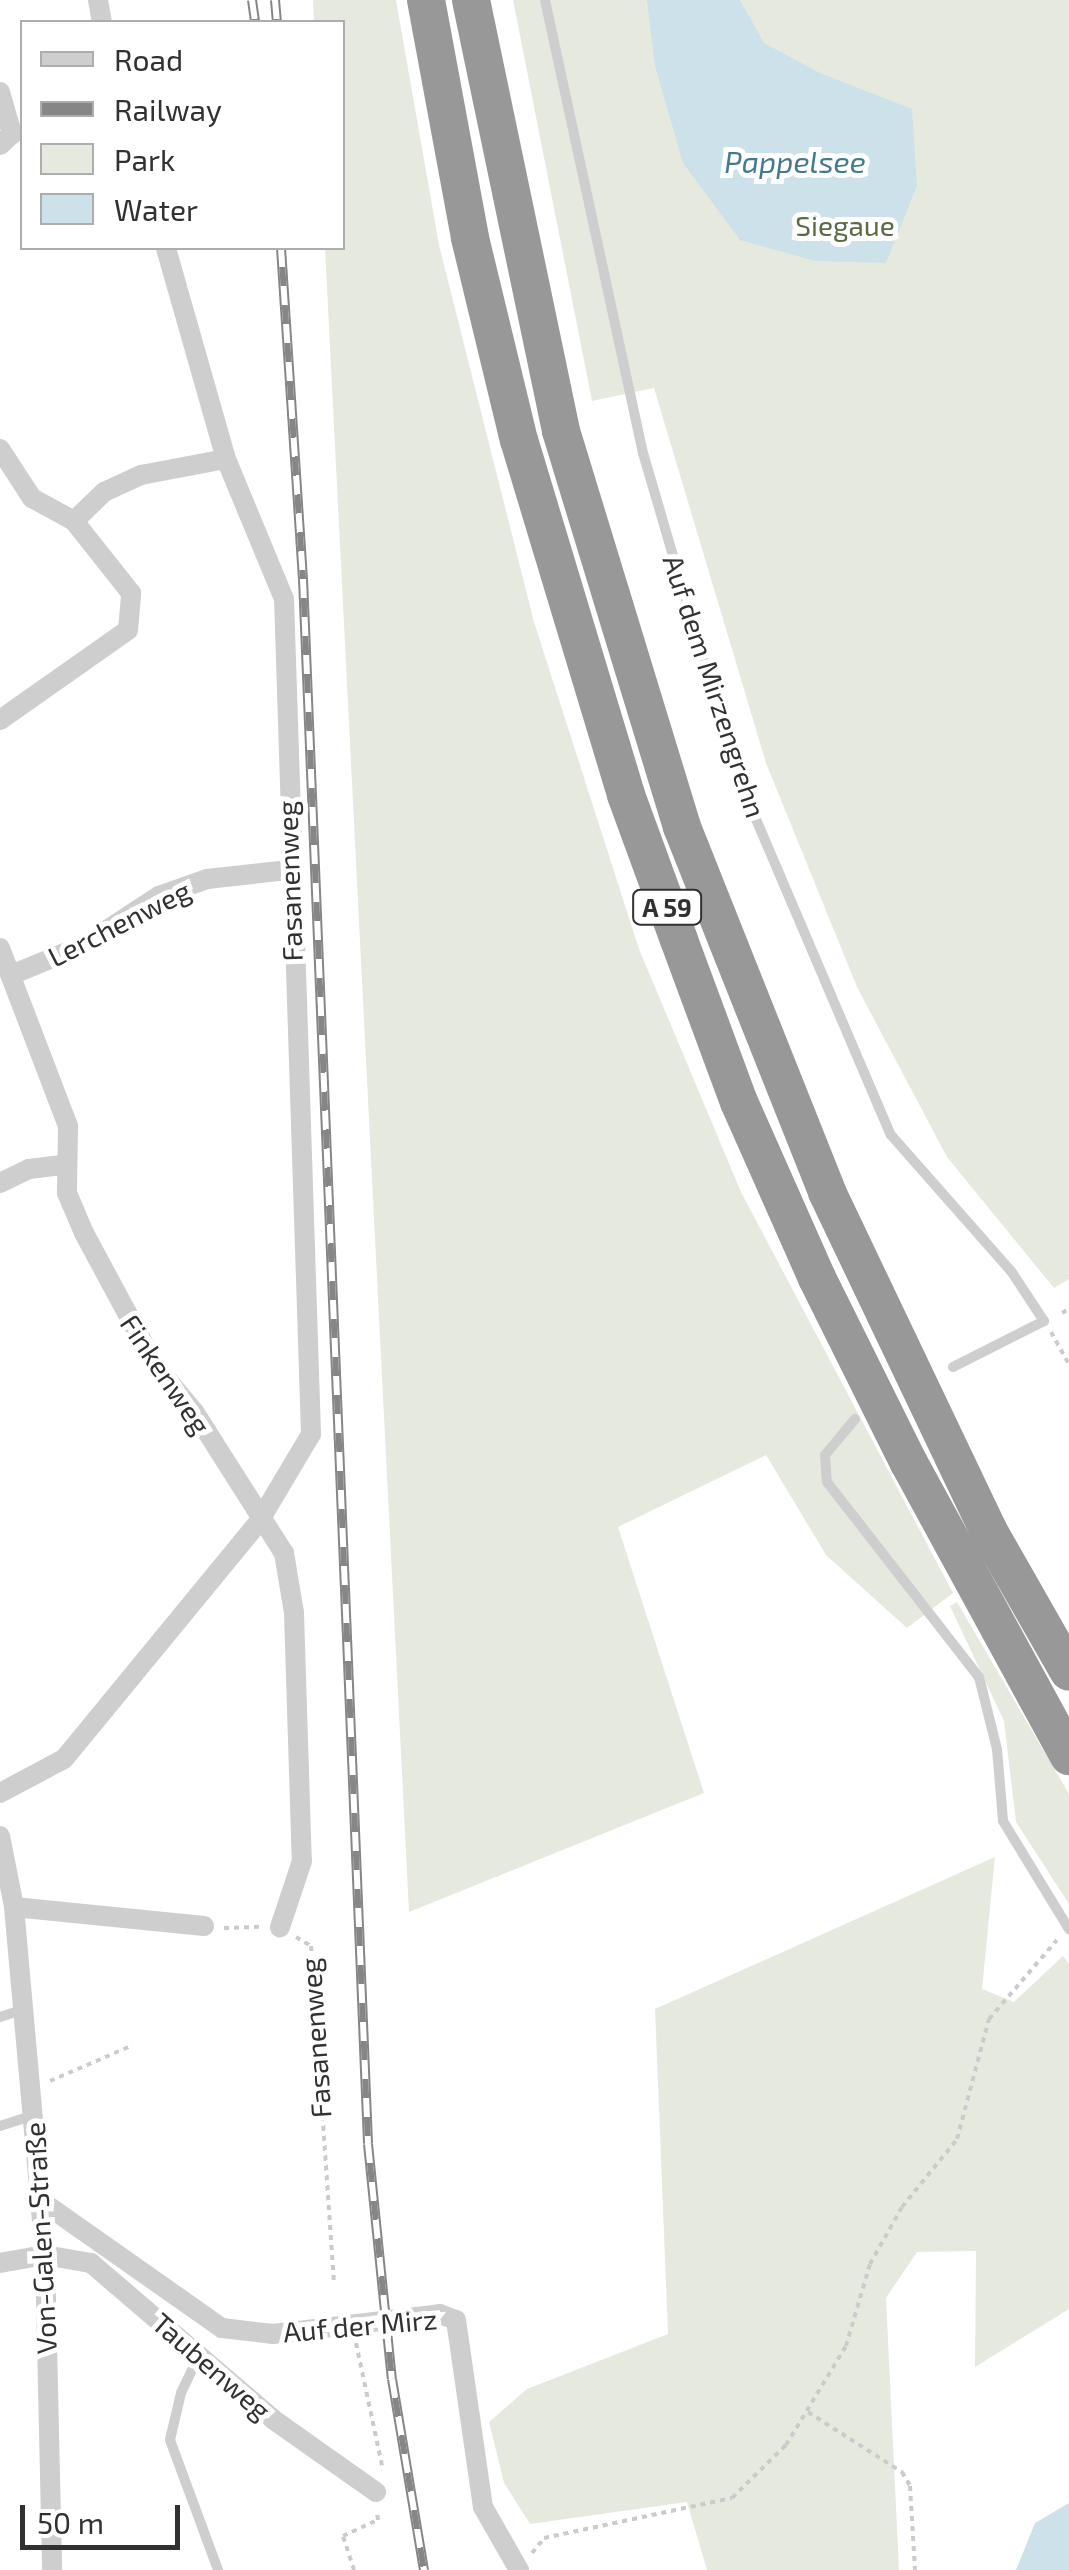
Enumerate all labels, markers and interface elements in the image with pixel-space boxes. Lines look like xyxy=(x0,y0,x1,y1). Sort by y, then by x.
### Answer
legend xyxy=(20,20,345,250)
text: Road xyxy=(114,41,183,77)
text: Railway xyxy=(114,91,222,127)
text: Park xyxy=(114,141,175,177)
water label: Pappelsee xyxy=(724,143,866,179)
text: Water xyxy=(114,191,198,227)
park label: Siegaue xyxy=(795,208,895,242)
street label: Auf dem Mirzengrehn xyxy=(657,550,773,822)
street label: Fasanenweg xyxy=(269,800,309,962)
street label: Lerchenweg xyxy=(42,873,196,973)
road number: A 59 xyxy=(630,887,704,927)
street label: Finkenweg xyxy=(114,1308,218,1440)
street label: Fasanenweg xyxy=(293,1957,337,2119)
street label: Von-Galen-Straße xyxy=(17,2121,63,2355)
street label: Auf der Mirz xyxy=(281,2301,439,2349)
street label: Taubenweg xyxy=(146,2305,278,2427)
scale bar xyxy=(25,2485,185,2547)
text: 50 m xyxy=(37,2504,104,2540)

